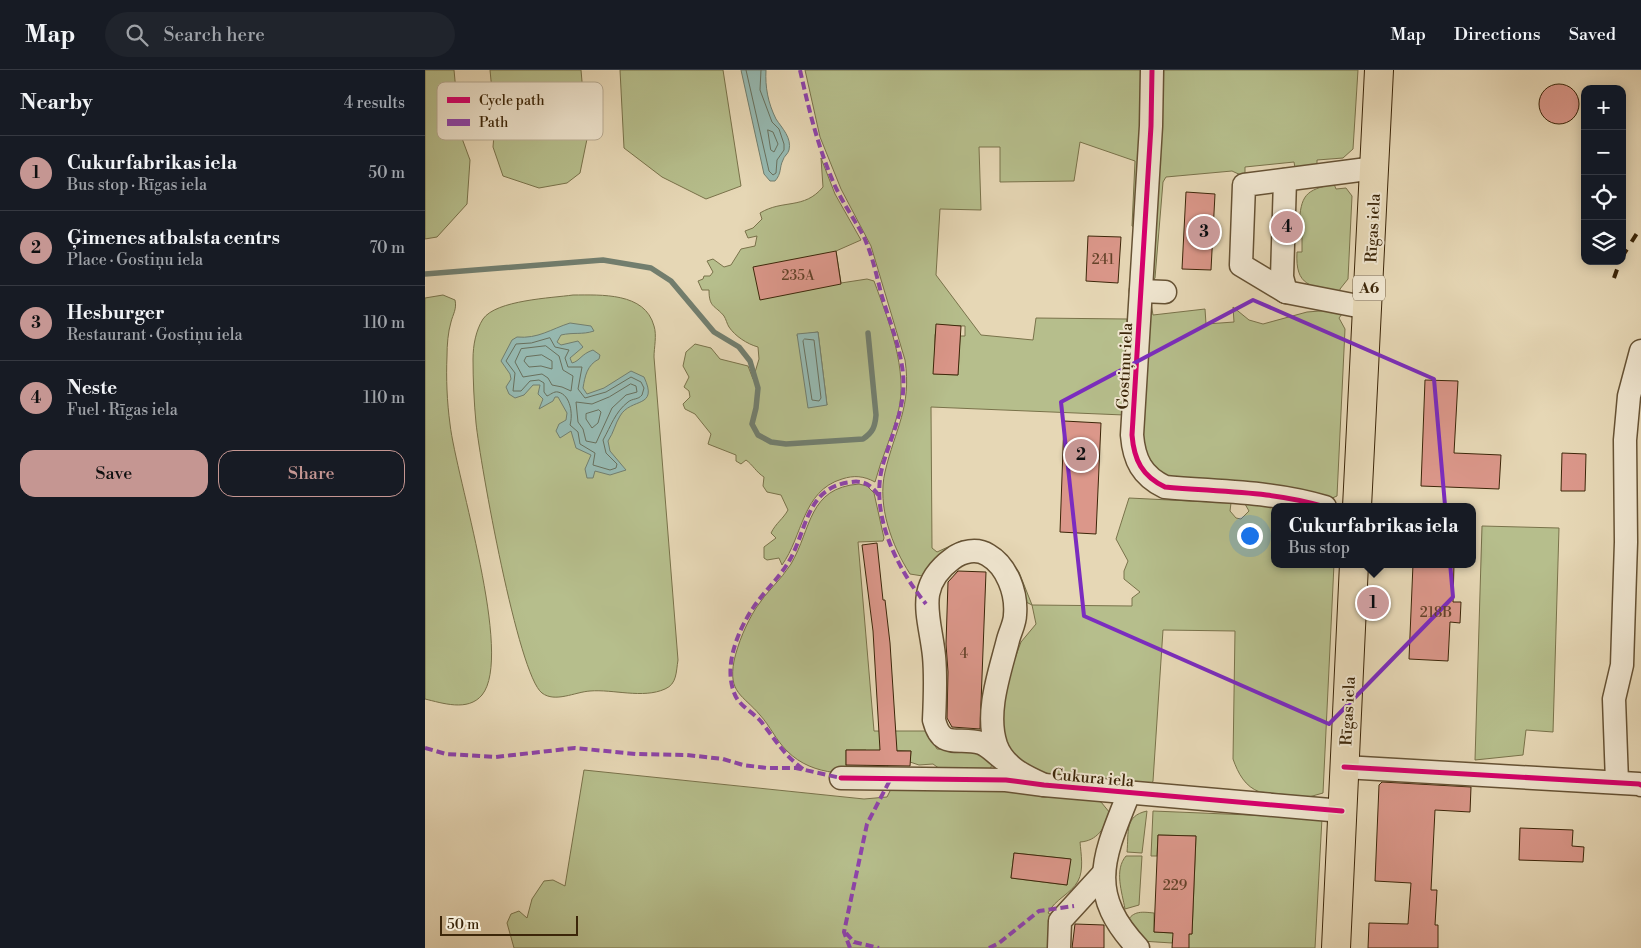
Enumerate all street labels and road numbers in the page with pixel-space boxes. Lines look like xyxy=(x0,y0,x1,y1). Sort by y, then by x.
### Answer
street label: Rīgas iela xyxy=(1361,192,1385,263)
road number: A6 xyxy=(1353,276,1385,300)
street label: Gostiņu iela xyxy=(1113,321,1137,410)
street label: Rīgas iela xyxy=(1336,675,1360,746)
street label: Cukura iela xyxy=(1051,764,1136,792)

